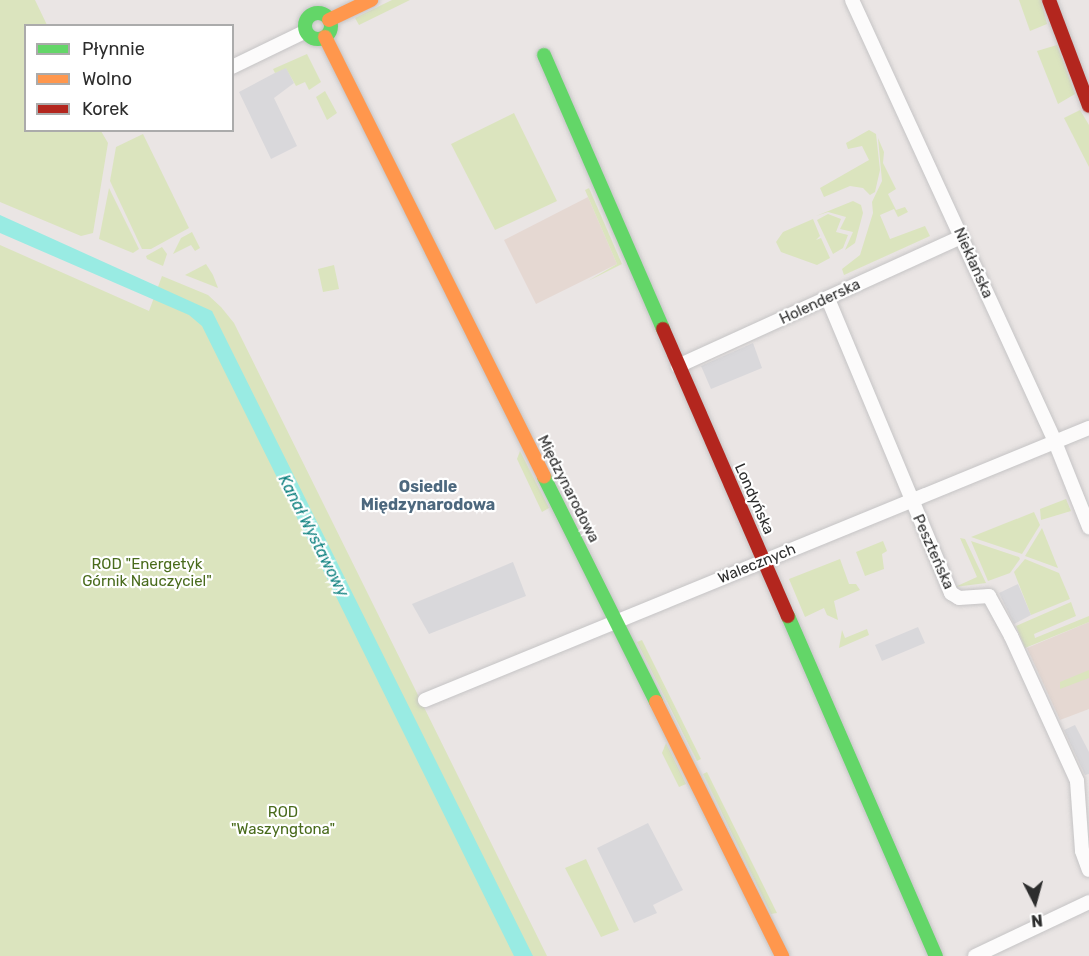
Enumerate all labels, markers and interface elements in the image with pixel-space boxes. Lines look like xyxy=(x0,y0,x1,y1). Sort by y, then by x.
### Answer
legend xyxy=(24,24,234,132)
text: Płynnie xyxy=(82,38,145,60)
text: Wolno xyxy=(82,68,132,90)
text: Korek xyxy=(82,98,129,120)
street label: Niekłańska xyxy=(949,225,997,301)
street label: Holenderska xyxy=(777,275,863,329)
street label: Międzynarodowa xyxy=(533,432,603,546)
street label: Londyńska xyxy=(730,461,778,537)
water label: Kanał Wystawowy xyxy=(274,472,352,600)
district label: Osiedle Międzynarodowa xyxy=(361,477,495,515)
street label: Peszteńska xyxy=(908,512,958,592)
street label: Walecznych xyxy=(716,540,798,588)
park label: ROD "Energetyk Górnik Nauczyciel" xyxy=(82,555,212,590)
park label: ROD "Waszyngtona" xyxy=(231,803,335,838)
north arrow xyxy=(1005,872,1065,932)
text: N xyxy=(1030,910,1044,930)

